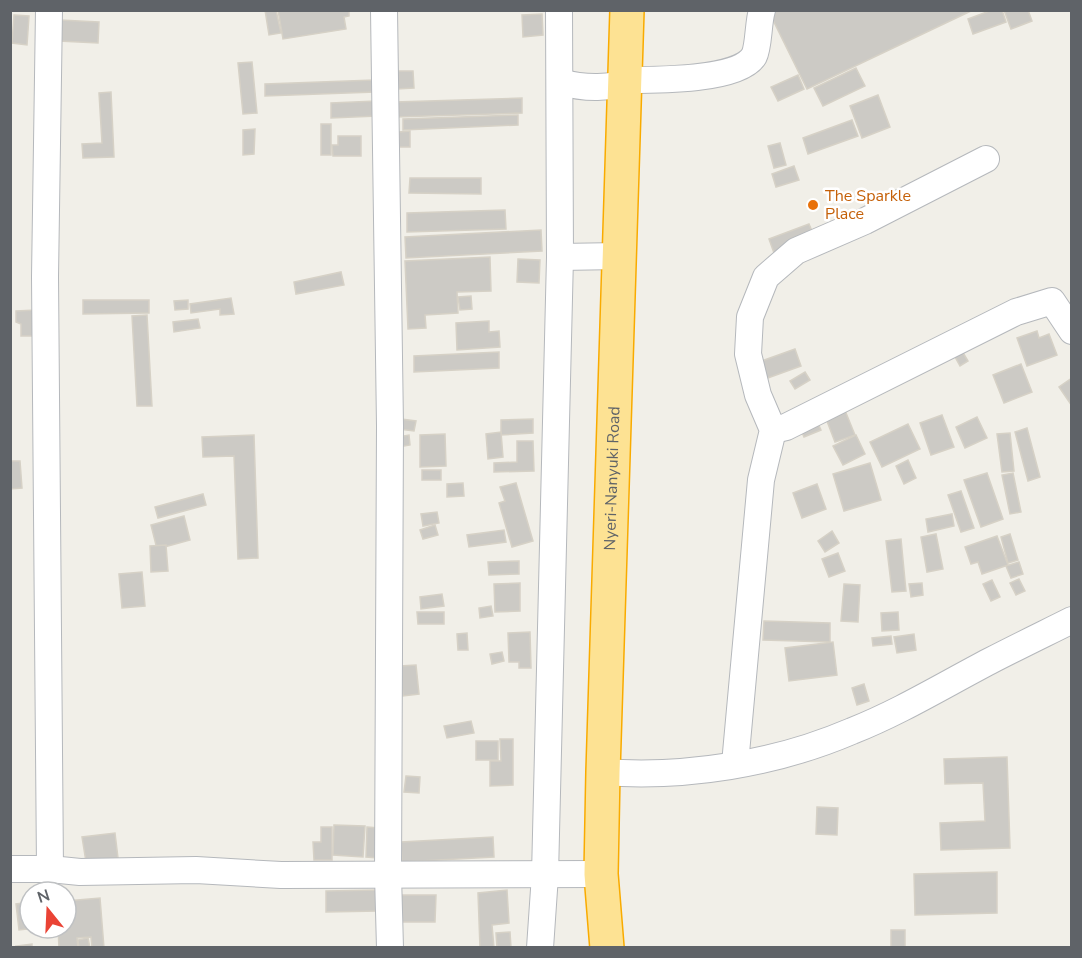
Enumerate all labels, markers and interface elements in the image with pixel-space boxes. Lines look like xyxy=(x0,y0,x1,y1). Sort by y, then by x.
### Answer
place label: The Sparkle Place xyxy=(825,185,911,225)
marker: The Sparkle Place xyxy=(806,198,820,212)
street label: Nyeri-Nanyuki Road xyxy=(599,406,626,551)
north arrow xyxy=(18,880,78,940)
text: N xyxy=(35,884,53,909)

